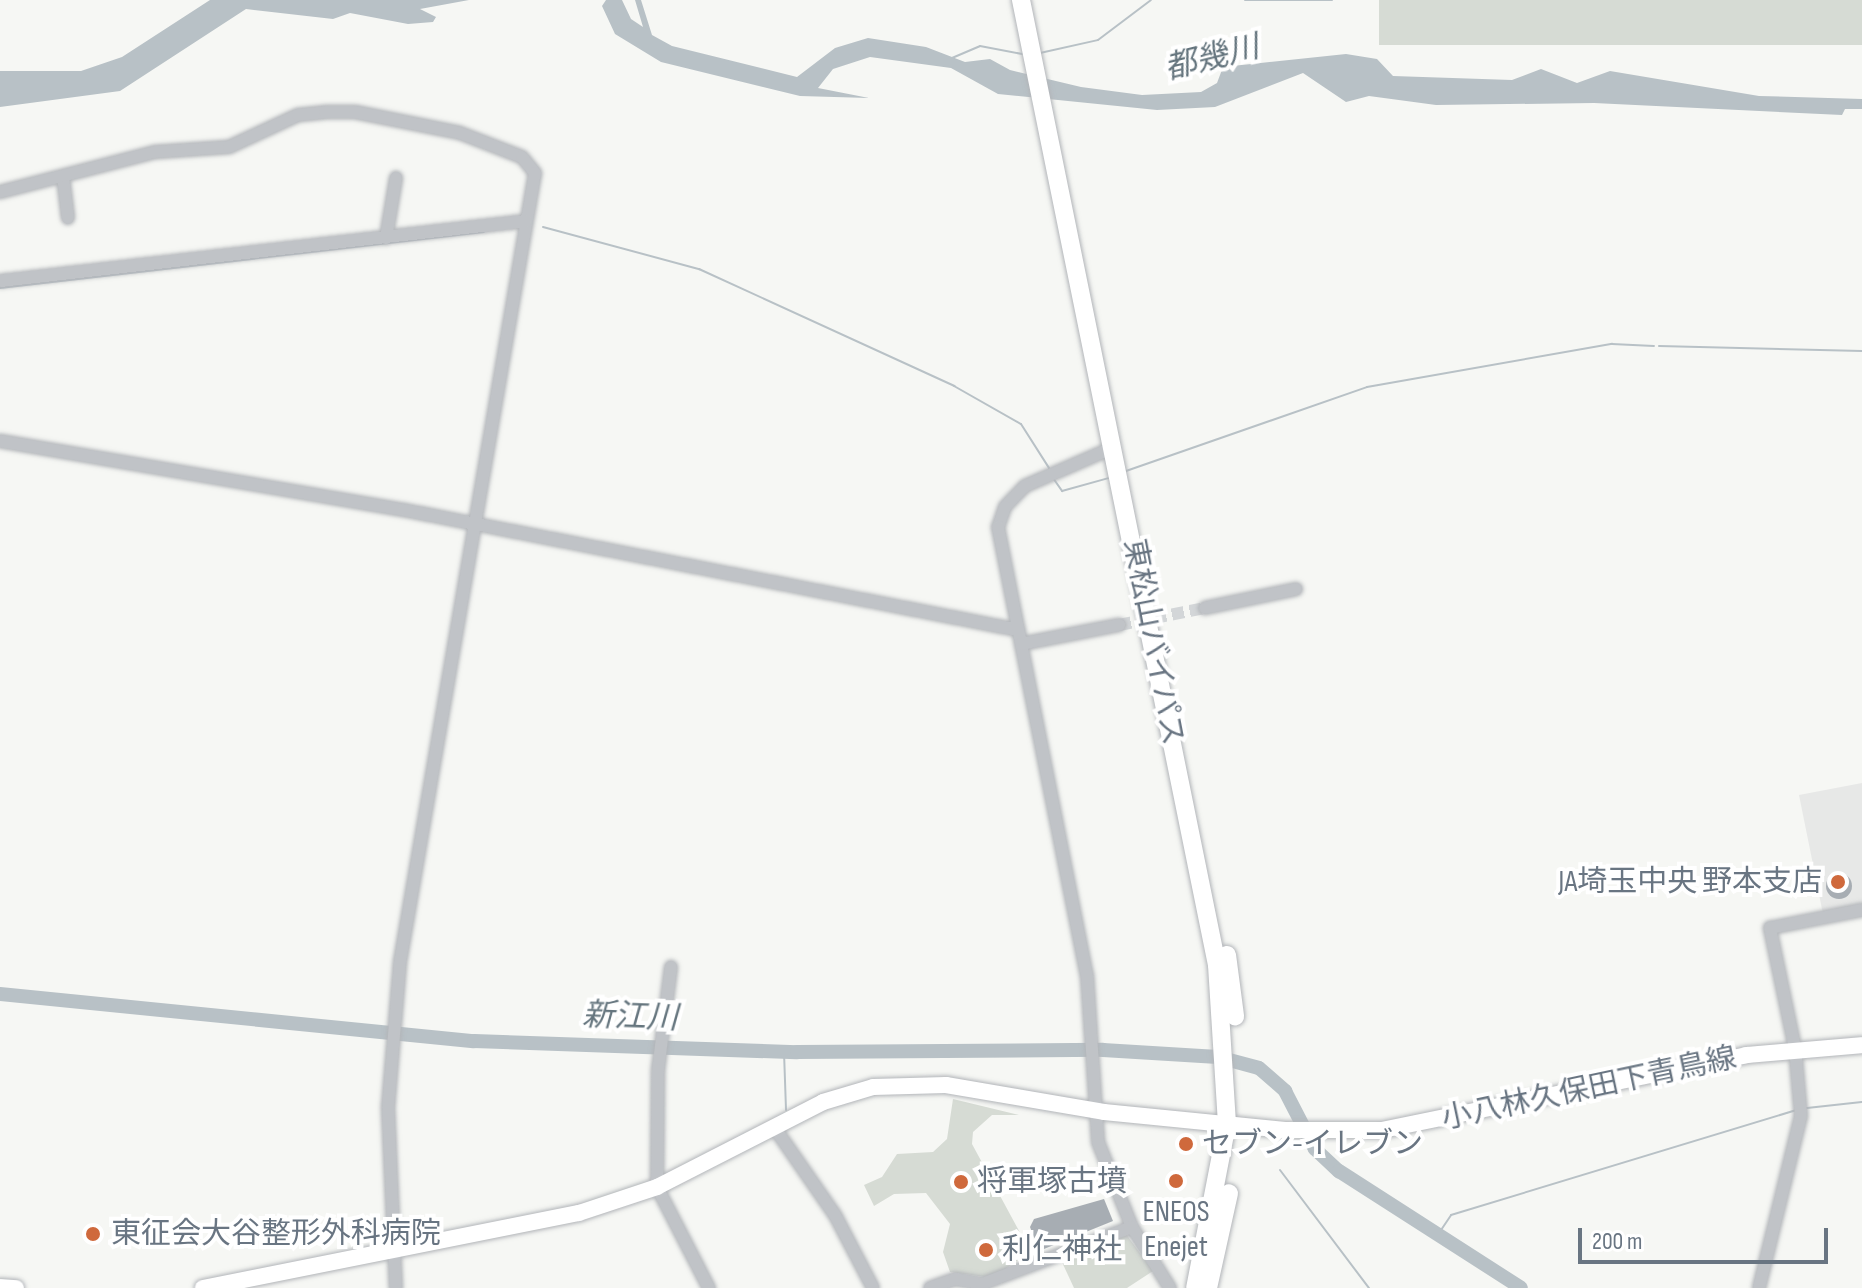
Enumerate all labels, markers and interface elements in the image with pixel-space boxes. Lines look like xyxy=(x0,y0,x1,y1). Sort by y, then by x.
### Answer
water label: 都幾川 xyxy=(1161,29,1263,89)
street label: 東松山バイパス xyxy=(1115,535,1191,749)
place label: JA埼玉中央 野本支店 xyxy=(1558,864,1822,900)
marker: JA埼玉中央 野本支店 xyxy=(1829,873,1847,891)
water label: 新江川 xyxy=(581,997,679,1039)
street label: 小八林久保田下青鳥線 xyxy=(1439,1040,1739,1138)
place label: セブン-イレブン xyxy=(1202,1126,1423,1162)
marker: セブン-イレブン xyxy=(1177,1135,1195,1153)
place label: 将軍塚古墳 xyxy=(977,1164,1127,1200)
marker: ENEOS Enejet xyxy=(1167,1172,1185,1190)
marker: 将軍塚古墳 xyxy=(952,1173,970,1191)
place label: ENEOS Enejet xyxy=(1142,1194,1210,1264)
scale bar xyxy=(1582,1212,1832,1262)
place label: 東征会大谷整形外科病院 xyxy=(111,1216,441,1252)
marker: 東征会大谷整形外科病院 xyxy=(82,1223,104,1245)
text: 200 m xyxy=(1592,1227,1643,1256)
place label: 利仁神社 xyxy=(1002,1232,1122,1268)
marker: 利仁神社 xyxy=(977,1241,995,1259)

